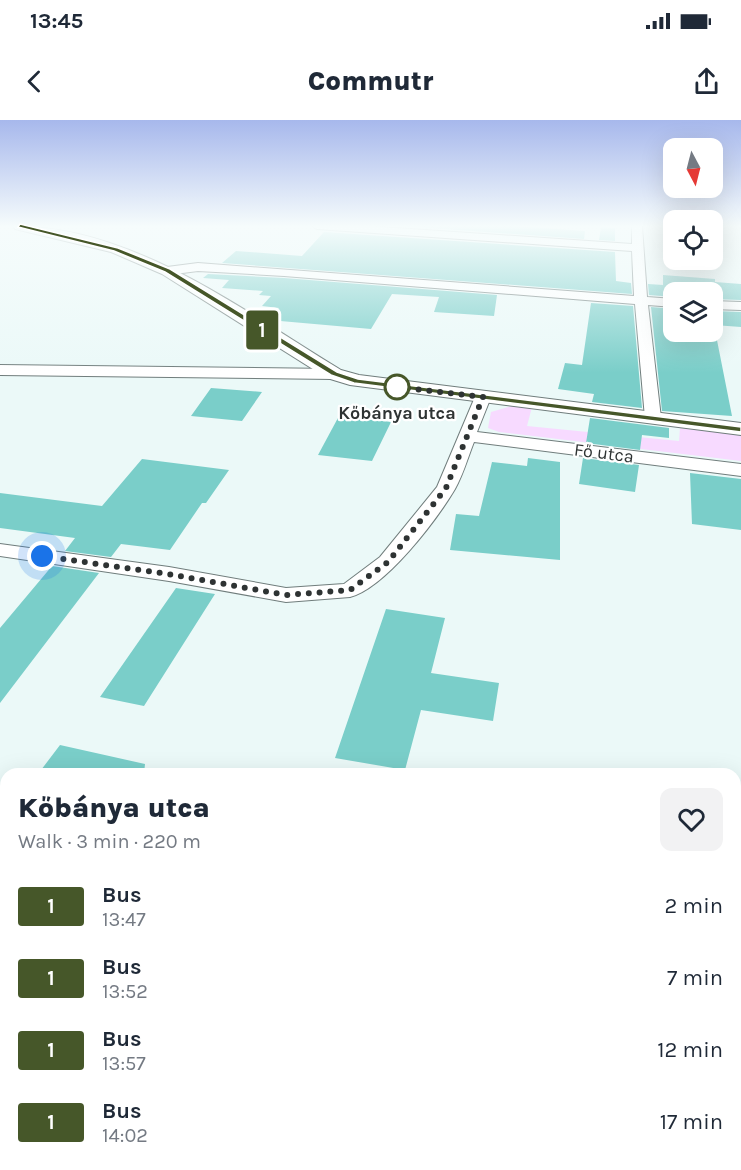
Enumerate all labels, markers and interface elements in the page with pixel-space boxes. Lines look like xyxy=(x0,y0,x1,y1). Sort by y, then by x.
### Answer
text: 13:45 xyxy=(30,8,83,34)
icon: back xyxy=(18,65,51,98)
text: Commutr xyxy=(308,65,433,97)
icon: share xyxy=(690,65,723,98)
north arrow xyxy=(663,138,723,198)
map controls xyxy=(663,138,723,342)
button: locate xyxy=(663,210,723,270)
button: layers xyxy=(663,282,723,342)
line badge: 1 xyxy=(242,310,282,350)
text: 1 xyxy=(258,318,266,342)
marker: Kőbánya utca xyxy=(384,374,410,400)
place label: Kőbánya utca xyxy=(338,402,456,424)
street label: Fő utca xyxy=(573,438,635,468)
your location xyxy=(27,541,57,571)
button: heart xyxy=(660,788,723,851)
text: Kőbánya utca xyxy=(18,791,210,824)
text: Walk · 3 min · 220 m xyxy=(18,830,201,853)
text: Bus xyxy=(102,882,142,908)
text: 2 min xyxy=(665,893,723,919)
text: 1 xyxy=(47,894,55,918)
text: 13:47 xyxy=(102,908,146,931)
text: Bus xyxy=(102,954,142,980)
text: 7 min xyxy=(667,965,723,991)
text: 1 xyxy=(47,966,55,990)
text: 13:52 xyxy=(102,980,148,1003)
text: Bus xyxy=(102,1026,142,1052)
text: 12 min xyxy=(657,1037,723,1063)
text: 1 xyxy=(47,1038,55,1062)
text: 13:57 xyxy=(102,1052,146,1075)
text: Bus xyxy=(102,1098,142,1124)
text: 17 min xyxy=(660,1109,723,1135)
text: 1 xyxy=(47,1110,55,1134)
text: 14:02 xyxy=(102,1124,148,1147)

